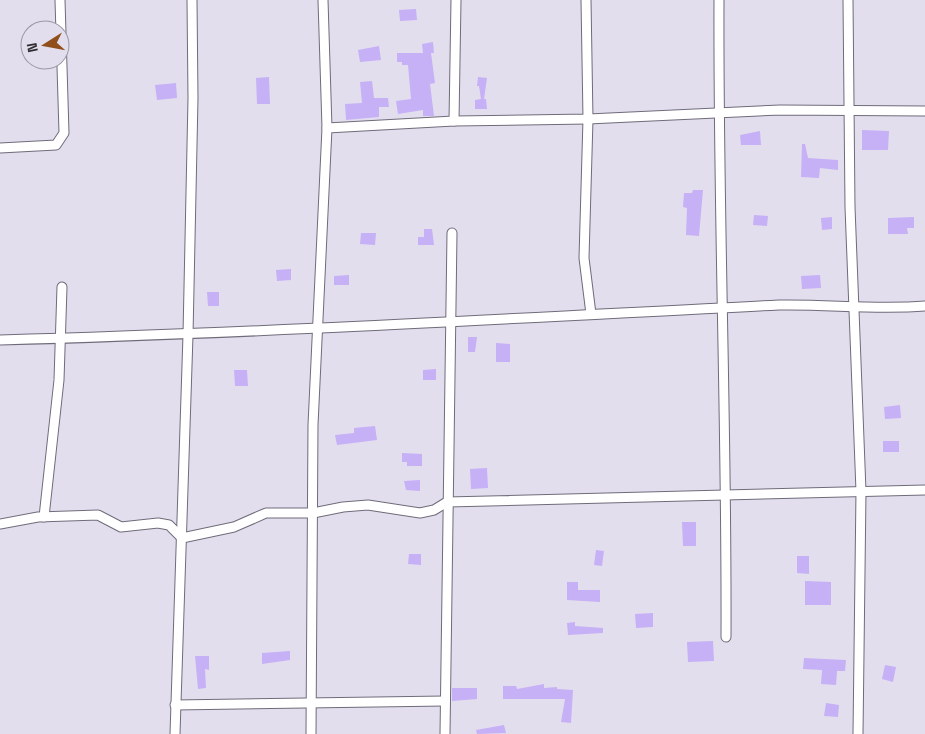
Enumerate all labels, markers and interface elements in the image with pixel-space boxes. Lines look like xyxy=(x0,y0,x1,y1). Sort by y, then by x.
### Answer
north arrow xyxy=(20,20,70,70)
text: N xyxy=(23,41,42,54)

